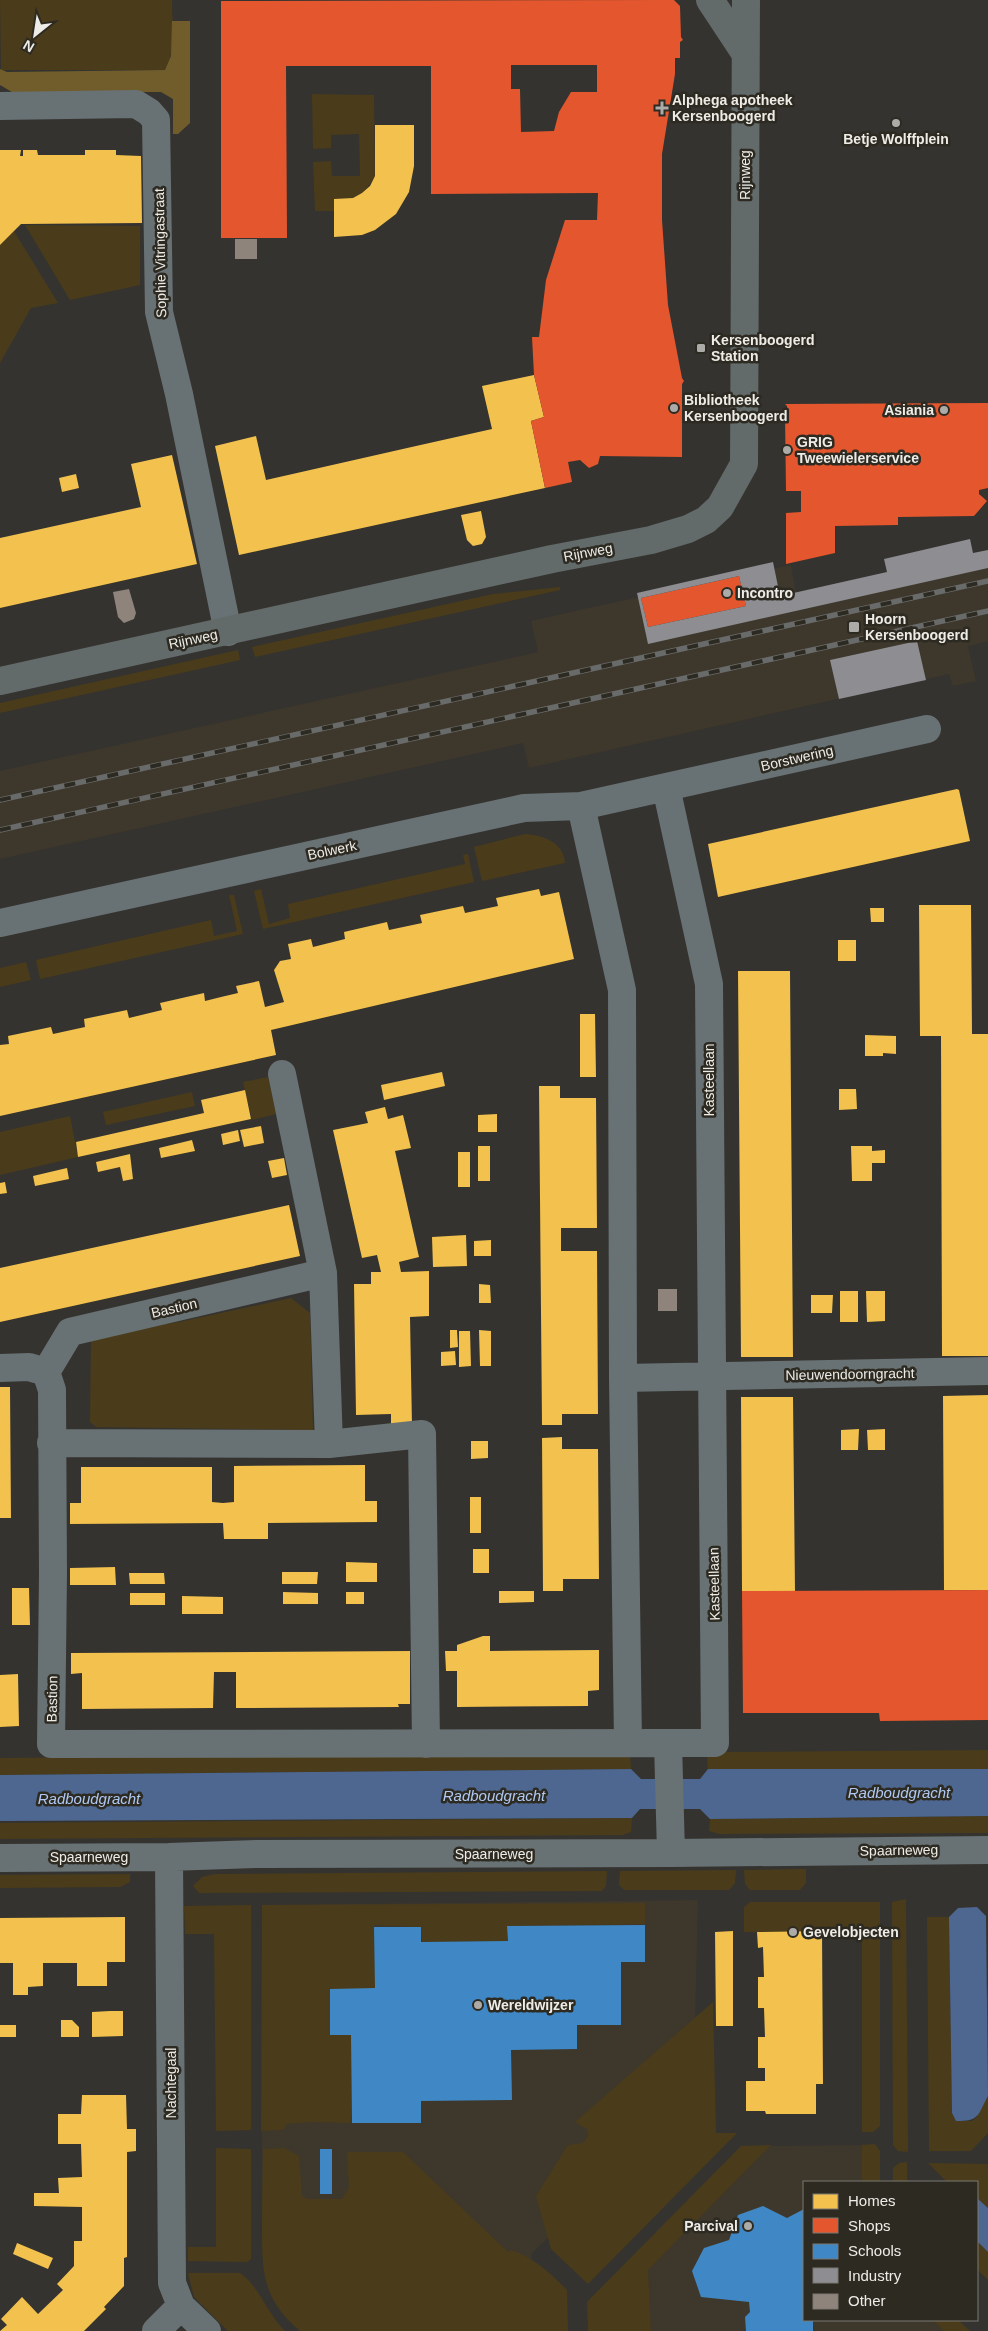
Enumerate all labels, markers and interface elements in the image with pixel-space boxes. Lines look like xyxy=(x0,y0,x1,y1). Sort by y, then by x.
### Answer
north arrow xyxy=(10,10,60,60)
text: N xyxy=(20,37,37,56)
place label: Alphega apotheek Kersenboogerd xyxy=(672,92,793,124)
marker: Alphega apotheek Kersenboogerd xyxy=(656,102,668,114)
marker: Betje Wolffplein xyxy=(890,117,902,129)
place label: Betje Wolffplein xyxy=(843,131,949,147)
street label: Rijnweg xyxy=(737,150,753,200)
street label: Sophie Vitringastraat xyxy=(151,188,169,318)
place label: Kersenboogerd Station xyxy=(711,332,814,364)
marker: Kersenboogerd Station xyxy=(695,342,707,354)
place label: Bibliotheek Kersenboogerd xyxy=(684,392,787,424)
marker: Bibliotheek Kersenboogerd xyxy=(668,402,680,414)
place label: Asiania xyxy=(884,402,934,418)
marker: Asiania xyxy=(938,404,950,416)
place label: GRIG Tweewielerservice xyxy=(797,434,919,466)
marker: GRIG Tweewielerservice xyxy=(781,444,793,456)
street label: Rijnweg xyxy=(562,539,614,565)
place label: Incontro xyxy=(737,585,793,601)
marker: Incontro xyxy=(721,587,733,599)
place label: Hoorn Kersenboogerd xyxy=(865,611,968,643)
marker: Hoorn Kersenboogerd xyxy=(847,620,861,634)
street label: Rijnweg xyxy=(167,626,219,652)
street label: Borstwering xyxy=(759,742,835,774)
street label: Bolwerk xyxy=(306,837,359,863)
street label: Kasteellaan xyxy=(701,1043,717,1117)
street label: Bastion xyxy=(149,1295,199,1321)
street label: Nieuwendoorngracht xyxy=(785,1365,915,1383)
street label: Kasteellaan xyxy=(705,1547,723,1621)
street label: Bastion xyxy=(44,1676,60,1722)
water label: Radboudgracht xyxy=(848,1784,951,1801)
water label: Radboudgracht xyxy=(443,1787,546,1804)
water label: Radboudgracht xyxy=(38,1790,141,1807)
street label: Spaarneweg xyxy=(860,1841,938,1859)
street label: Spaarneweg xyxy=(455,1846,533,1862)
street label: Spaarneweg xyxy=(50,1849,128,1865)
place label: Gevelobjecten xyxy=(803,1924,899,1940)
marker: Gevelobjecten xyxy=(787,1926,799,1938)
place label: Wereldwijzer xyxy=(488,1997,574,2013)
marker: Wereldwijzer xyxy=(472,1999,484,2011)
street label: Nachtegaal xyxy=(163,2048,179,2118)
legend xyxy=(803,2181,978,2321)
text: Homes xyxy=(848,2192,896,2209)
text: Shops xyxy=(848,2217,891,2234)
place label: Parcival xyxy=(684,2218,738,2234)
marker: Parcival xyxy=(742,2220,754,2232)
text: Schools xyxy=(848,2242,901,2259)
text: Industry xyxy=(848,2267,902,2284)
text: Other xyxy=(848,2292,886,2309)

